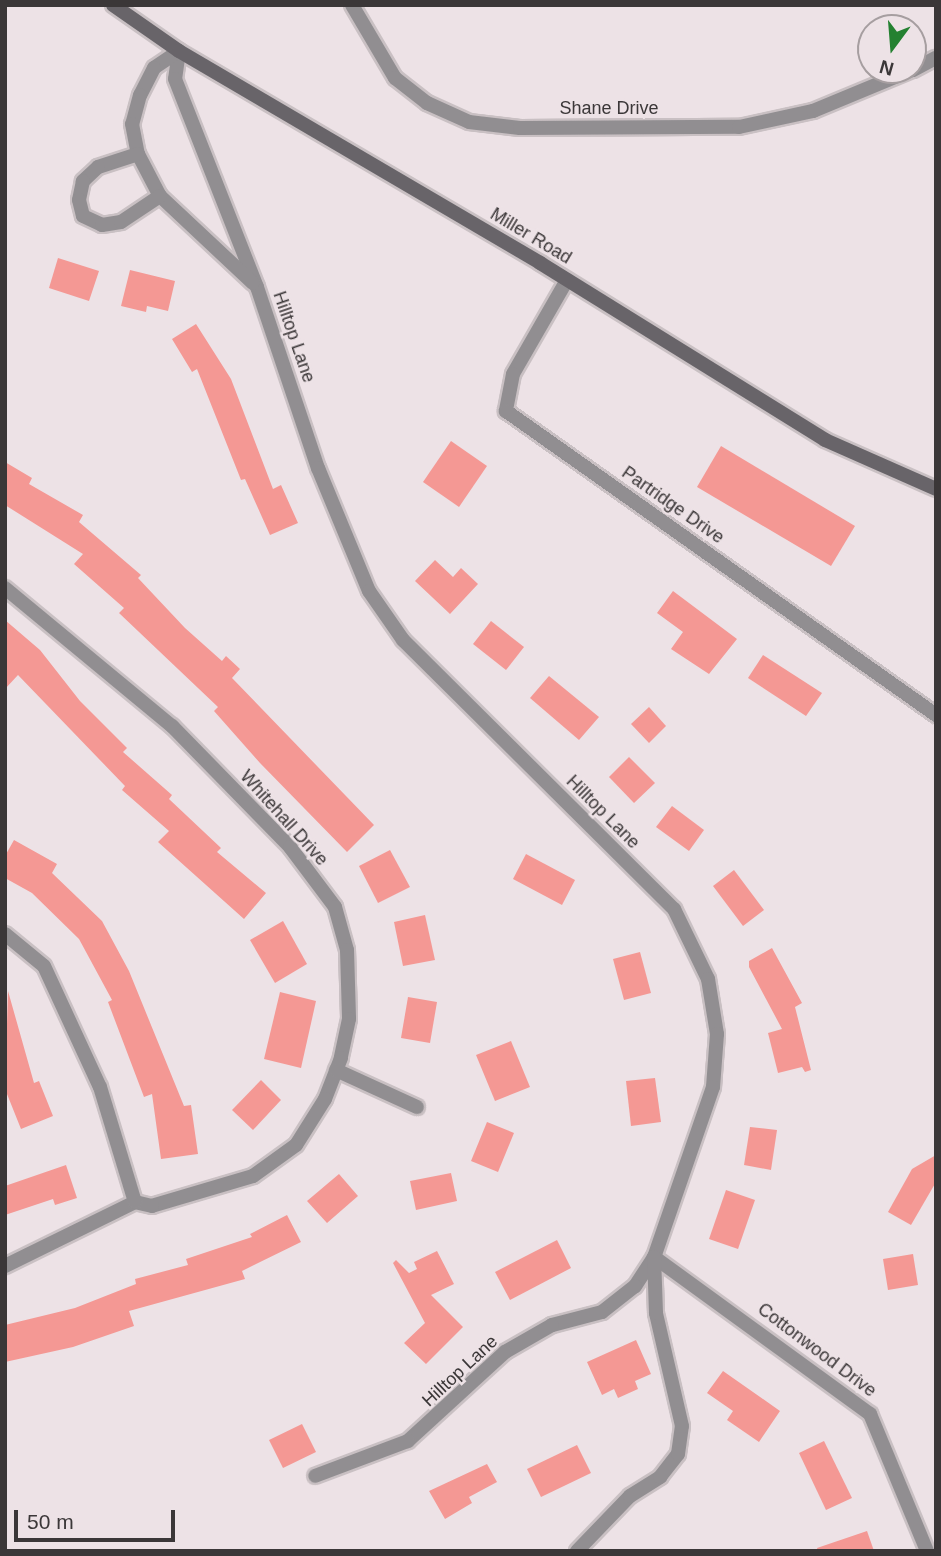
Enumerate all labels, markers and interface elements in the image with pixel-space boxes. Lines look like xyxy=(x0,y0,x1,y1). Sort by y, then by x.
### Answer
north arrow xyxy=(857,14,927,84)
text: N xyxy=(877,56,896,80)
street label: Shane Drive xyxy=(559,97,659,119)
street label: Miller Road xyxy=(486,203,576,269)
street label: Hilltop Lane xyxy=(268,289,320,385)
street label: Partridge Drive xyxy=(618,462,728,548)
street label: Whitehall Drive xyxy=(235,766,333,870)
street label: Hilltop Lane xyxy=(562,771,644,853)
street label: Cottonwood Drive xyxy=(753,1298,881,1402)
street label: Hilltop Lane xyxy=(418,1331,502,1411)
scale bar xyxy=(18,1496,178,1540)
text: 50 m xyxy=(27,1510,74,1533)

